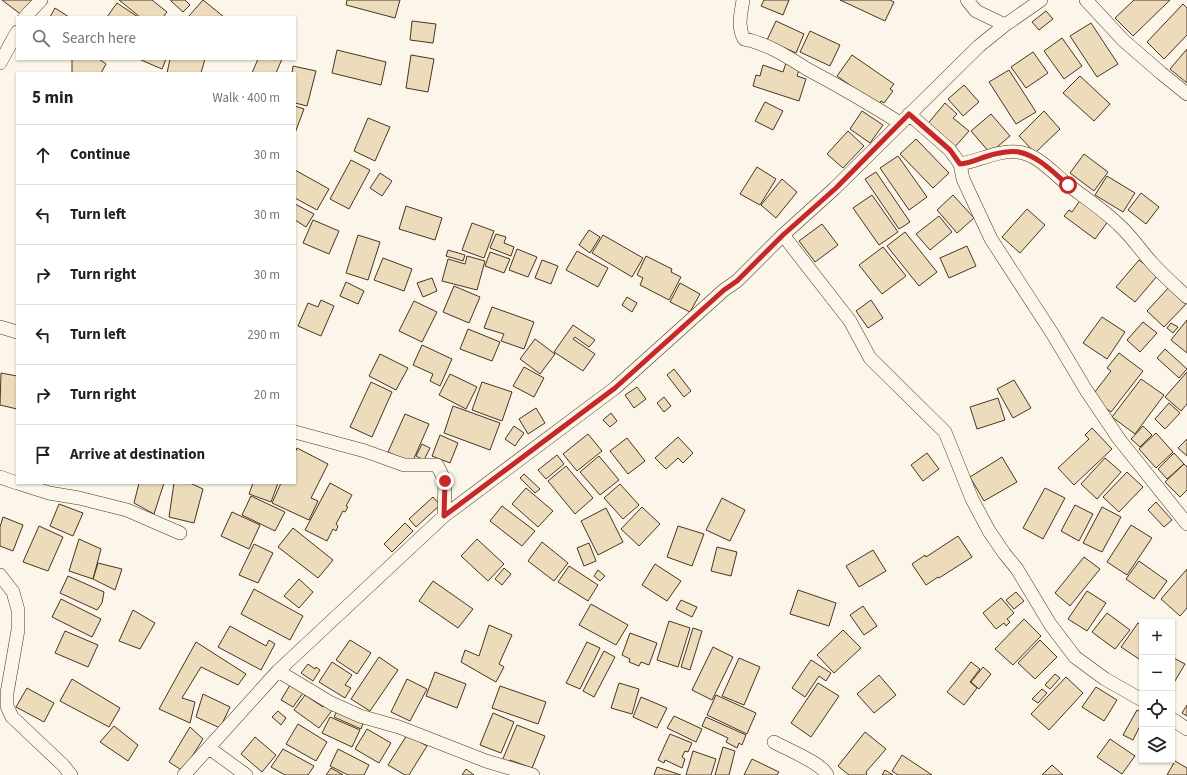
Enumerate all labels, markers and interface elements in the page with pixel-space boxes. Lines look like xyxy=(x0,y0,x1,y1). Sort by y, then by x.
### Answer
search box xyxy=(16,16,296,60)
icon: search xyxy=(30,27,52,49)
text: Search here xyxy=(62,28,136,49)
text: 5 min xyxy=(32,86,73,110)
text: Walk · 400 m xyxy=(212,89,280,107)
icon: ahead xyxy=(32,144,54,166)
text: Continue xyxy=(70,144,130,165)
text: 30 m xyxy=(254,146,280,164)
route start xyxy=(1059,176,1077,194)
icon: left xyxy=(32,204,54,226)
text: Turn left xyxy=(70,204,126,225)
text: 30 m xyxy=(254,206,280,224)
icon: right xyxy=(32,264,54,286)
text: Turn right xyxy=(70,264,136,285)
text: 30 m xyxy=(254,266,280,284)
icon: left xyxy=(32,324,54,346)
text: Turn left xyxy=(70,324,126,345)
text: 290 m xyxy=(247,326,280,344)
icon: right xyxy=(32,384,54,406)
text: Turn right xyxy=(70,384,136,405)
text: 20 m xyxy=(254,386,280,404)
icon: arrive xyxy=(32,444,54,466)
text: Arrive at destination xyxy=(70,444,205,465)
route end xyxy=(436,472,454,490)
map controls xyxy=(1139,619,1175,763)
button: + xyxy=(1139,619,1175,655)
button: − xyxy=(1139,655,1175,691)
button: locate xyxy=(1139,691,1175,727)
button: layers xyxy=(1139,727,1175,763)

